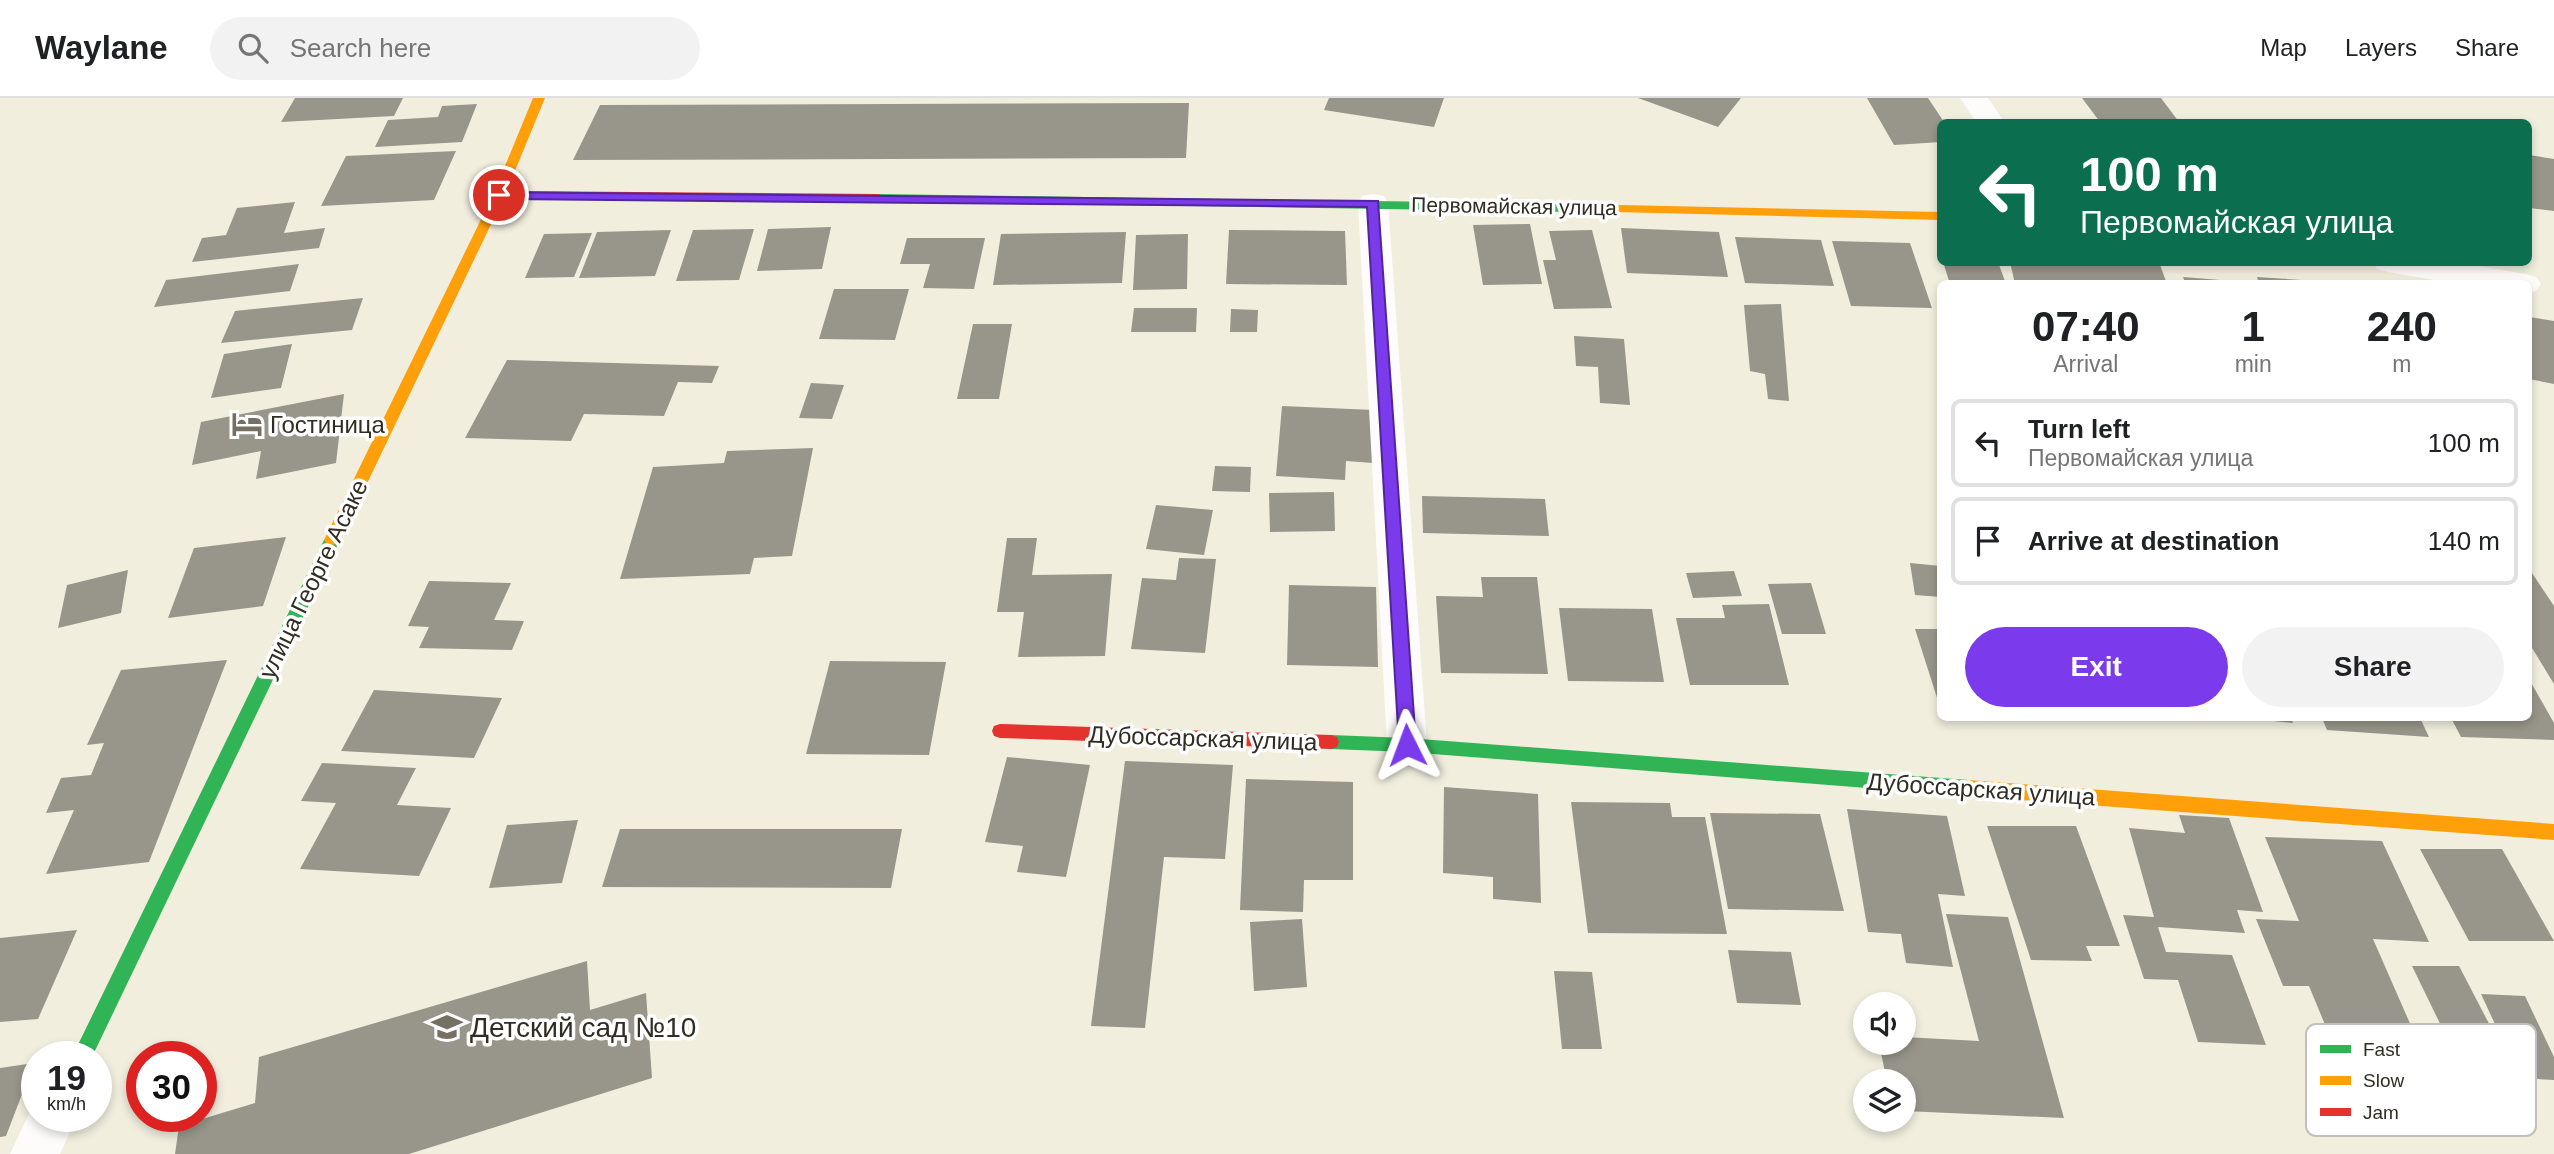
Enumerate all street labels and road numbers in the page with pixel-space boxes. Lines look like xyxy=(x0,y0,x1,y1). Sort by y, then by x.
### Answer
street label: Первомайская улица xyxy=(1411,193,1617,219)
street label: улица Георге Асаке xyxy=(253,475,373,683)
street label: Дубоссарская улица xyxy=(1088,721,1318,756)
street label: Дубоссарская улица xyxy=(1866,768,2097,810)

